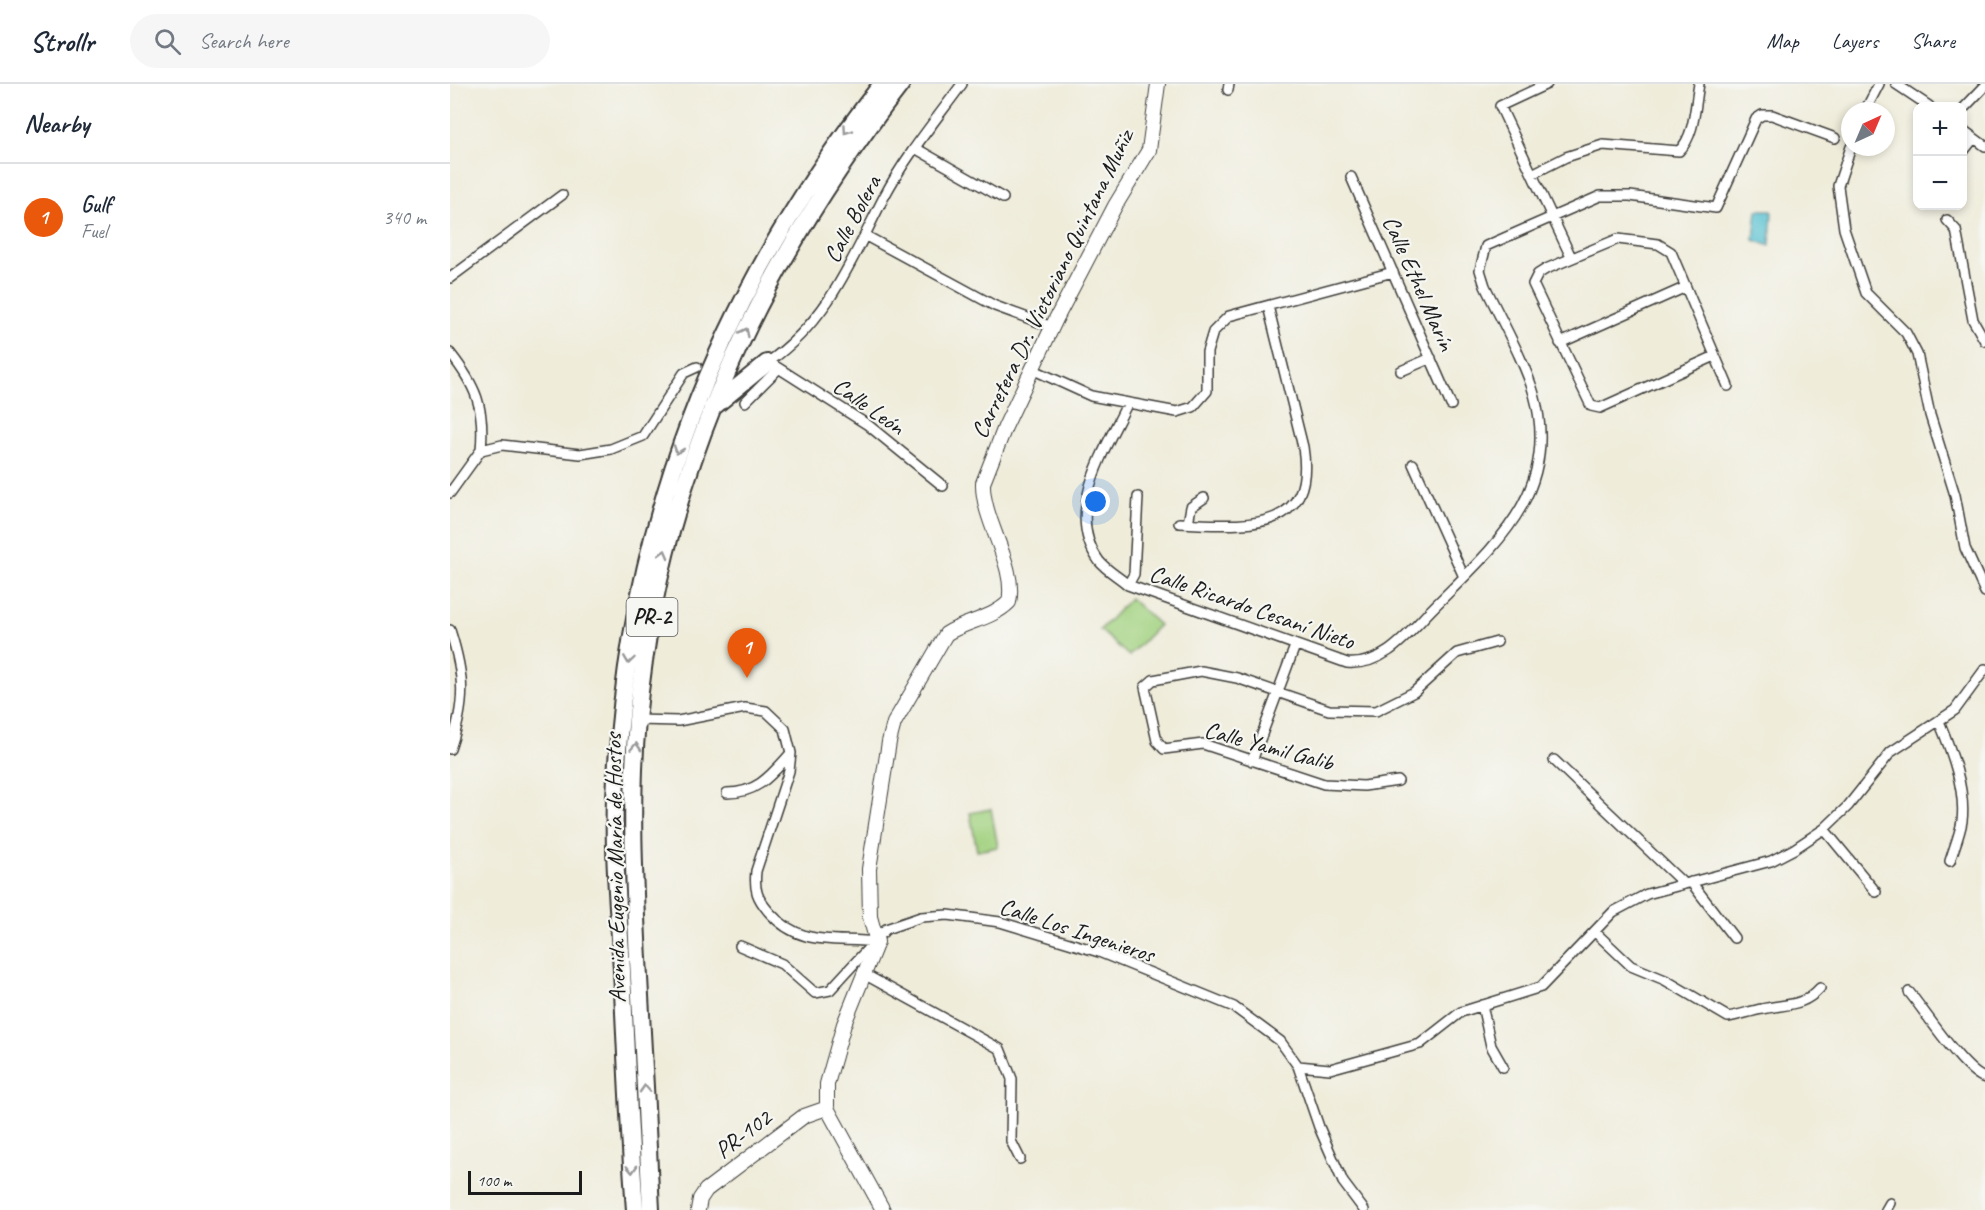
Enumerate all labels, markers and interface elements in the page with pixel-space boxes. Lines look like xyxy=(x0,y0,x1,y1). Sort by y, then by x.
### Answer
search box xyxy=(130,14,550,68)
text: Strollr xyxy=(30,24,94,59)
icon: search xyxy=(151,25,184,58)
text: Search here xyxy=(199,27,289,55)
text: Map xyxy=(1766,28,1799,54)
text: Layers xyxy=(1832,28,1878,54)
text: Share xyxy=(1911,28,1955,54)
north arrow xyxy=(1841,102,1895,156)
map controls xyxy=(1913,102,1967,210)
button: + xyxy=(1913,102,1967,156)
text: Nearby xyxy=(24,107,89,140)
street label: Carretera Dr. Victoriano Quintana Muñiz xyxy=(964,123,1141,443)
one-way arrow xyxy=(843,124,854,135)
button: − xyxy=(1913,156,1967,210)
street label: Calle Bolera xyxy=(817,169,888,268)
text: Gulf xyxy=(81,191,111,219)
text: 1 xyxy=(39,205,48,230)
text: 340 m xyxy=(383,205,426,230)
street label: Calle Ethel Marín xyxy=(1376,211,1463,356)
text: Fuel xyxy=(81,219,107,244)
one-way arrow xyxy=(737,327,749,338)
street label: Calle León xyxy=(827,371,912,442)
one-way arrow xyxy=(673,445,686,455)
your location xyxy=(1081,487,1110,516)
one-way arrow xyxy=(657,549,669,560)
street label: Calle Ricardo Cesaní Nieto xyxy=(1146,558,1360,657)
road number: PR-2 xyxy=(626,598,678,636)
pin: 1 xyxy=(728,628,766,678)
one-way arrow xyxy=(624,656,636,665)
street label: Calle Yamil Galib xyxy=(1201,714,1338,778)
street label: Avenida Eugenio María de Hostos xyxy=(598,730,632,1003)
one-way arrow xyxy=(629,742,642,751)
street label: Calle Los Ingenieros xyxy=(996,891,1160,970)
one-way arrow xyxy=(639,1084,652,1093)
street label: PR-102 xyxy=(709,1102,779,1165)
one-way arrow xyxy=(626,1165,639,1174)
scale bar xyxy=(468,1168,582,1196)
text: 100 m xyxy=(477,1171,511,1191)

